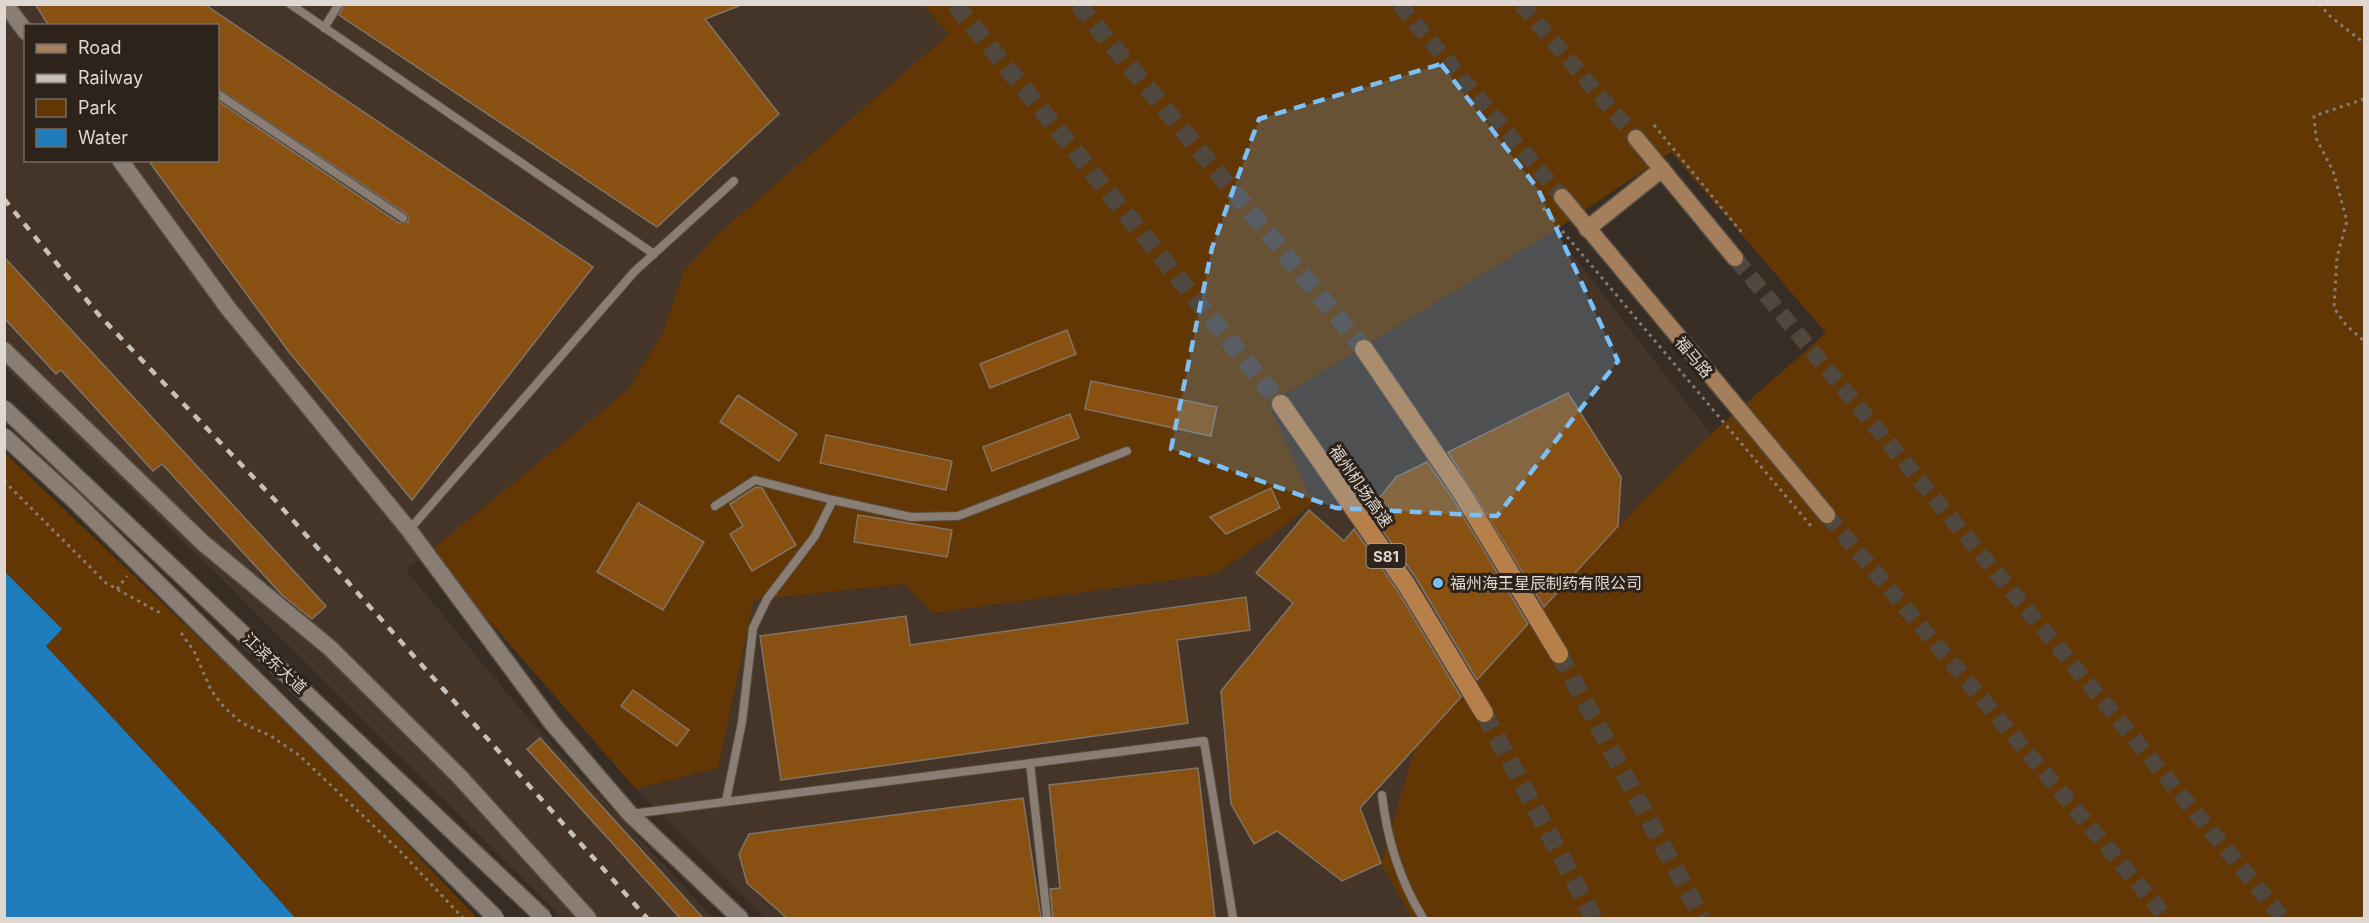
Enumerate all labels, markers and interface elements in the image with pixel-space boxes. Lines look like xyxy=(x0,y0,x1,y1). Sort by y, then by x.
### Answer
legend xyxy=(24,24,219,162)
text: Road xyxy=(78,37,121,58)
text: Railway xyxy=(78,67,143,88)
text: Park xyxy=(78,97,117,118)
text: Water xyxy=(78,127,128,148)
street label: 福马路 xyxy=(1671,332,1717,382)
street label: 福州机场高速 xyxy=(1325,441,1397,531)
road number: S81 xyxy=(1366,544,1406,568)
place label: 福州海王星辰制药有限公司 xyxy=(1450,573,1642,593)
marker: 福州海王星辰制药有限公司 xyxy=(1431,576,1445,590)
street label: 江滨东大道 xyxy=(239,628,311,698)

